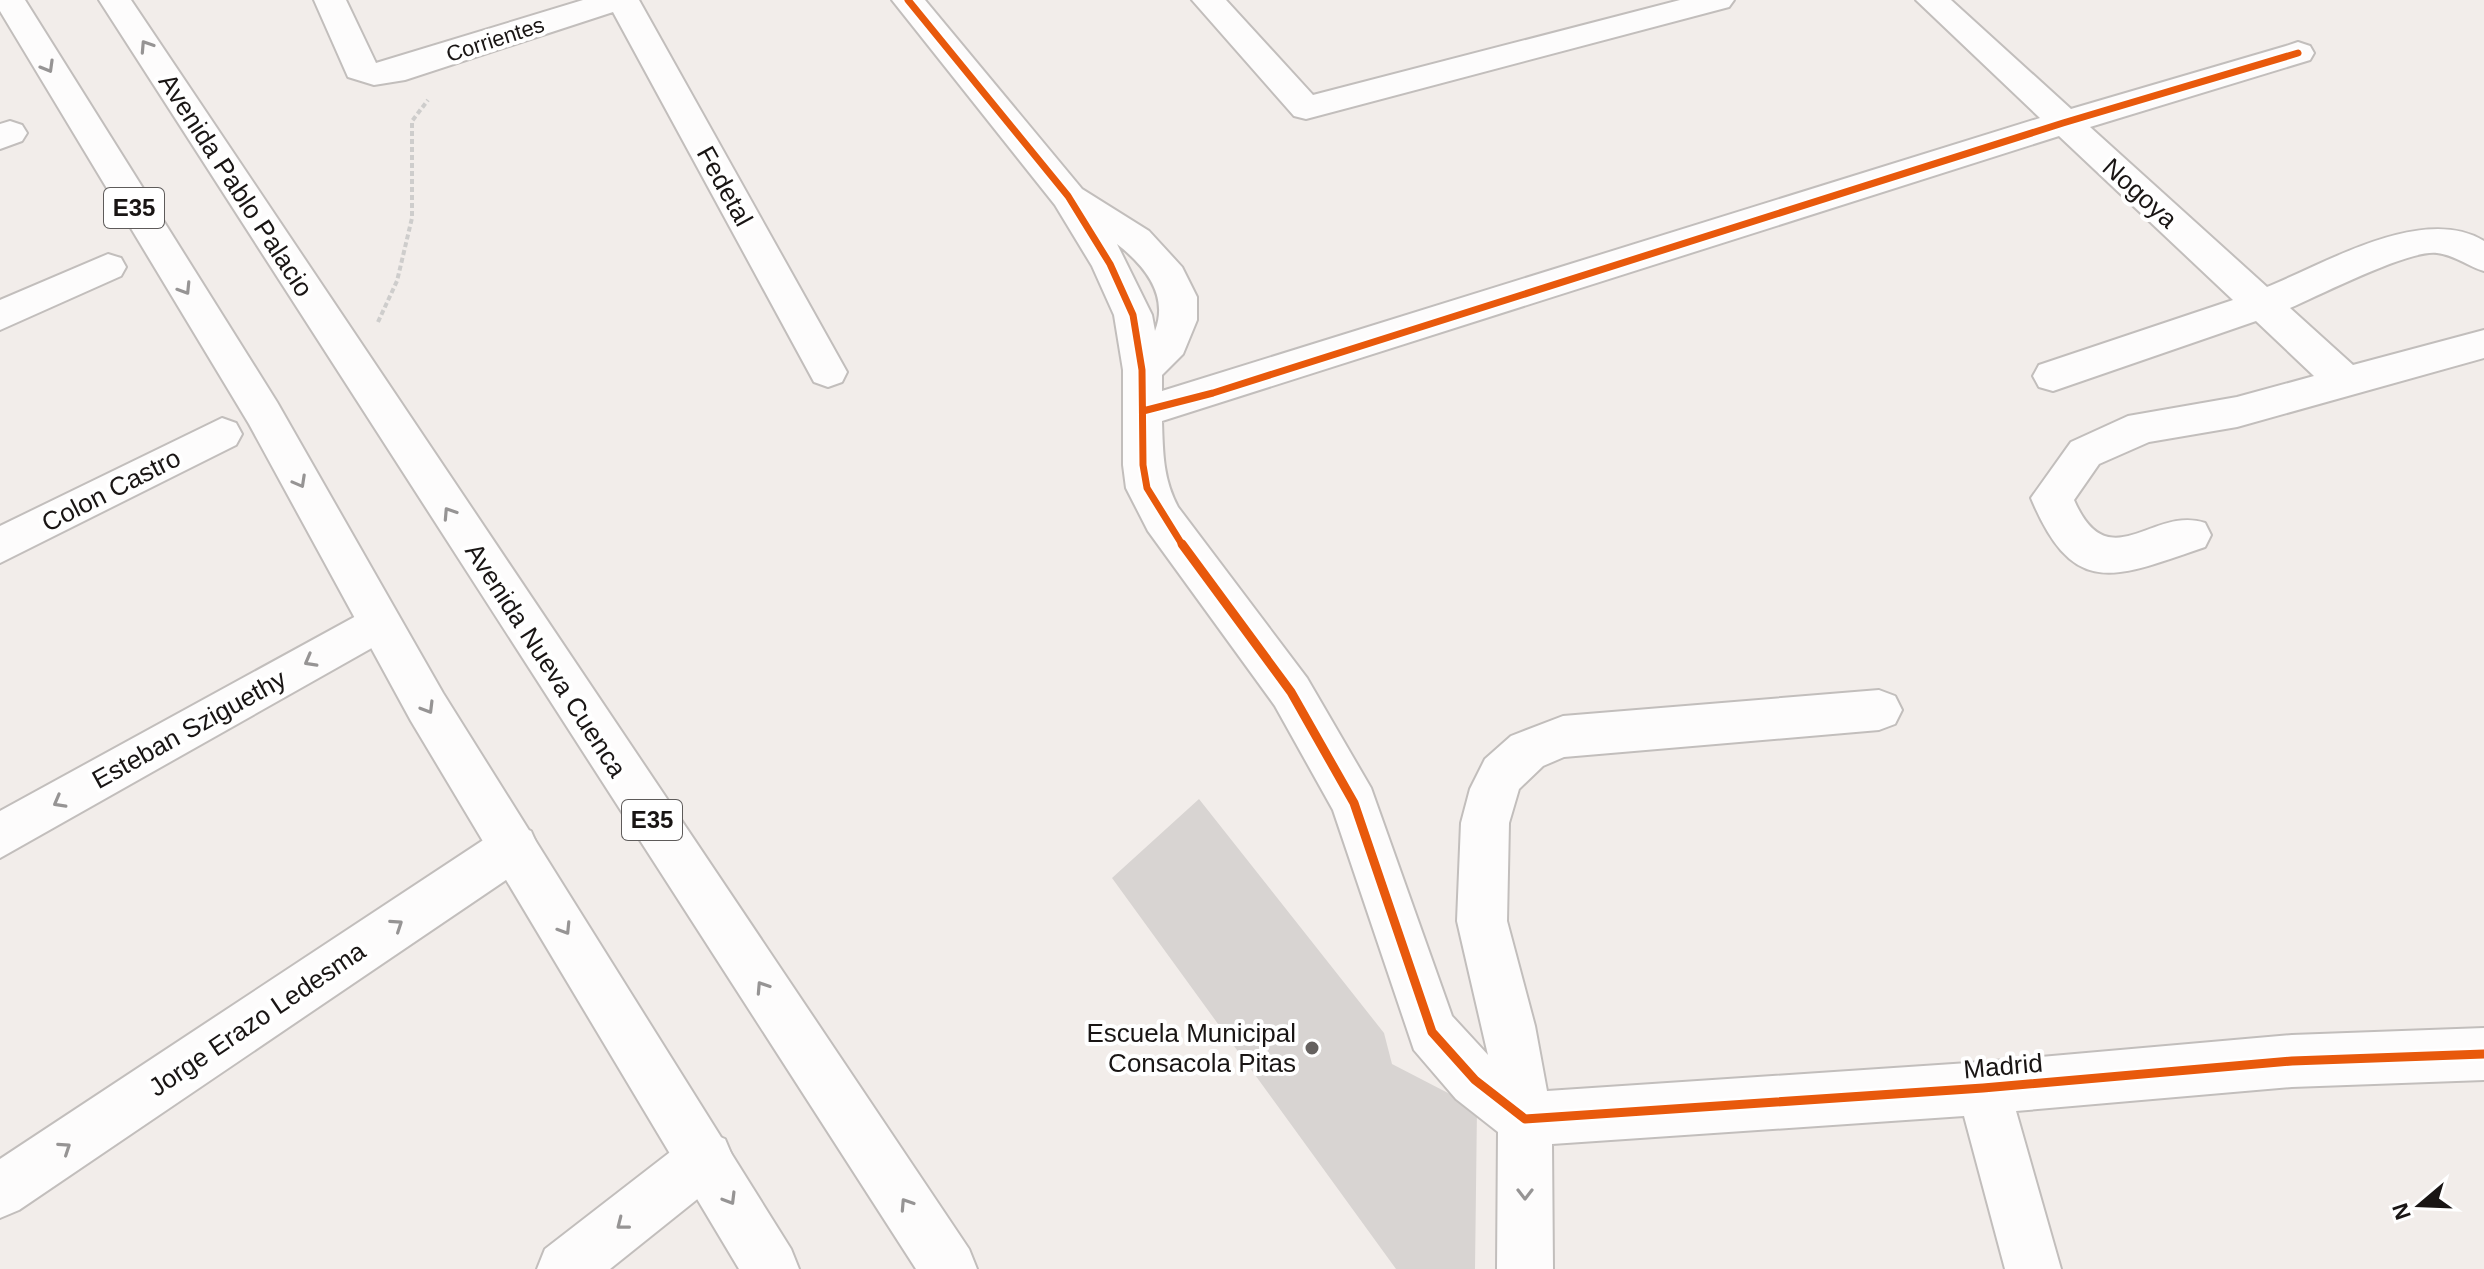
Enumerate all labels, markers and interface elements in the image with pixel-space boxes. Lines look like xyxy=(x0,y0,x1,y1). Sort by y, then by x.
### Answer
street label: Corrientes xyxy=(443,12,547,67)
one-way arrow xyxy=(141,40,156,55)
one-way arrow xyxy=(38,58,54,73)
street label: Avenida Pablo Palacio xyxy=(153,68,319,302)
street label: Fedetal xyxy=(691,141,759,231)
street label: Nogoya xyxy=(2097,152,2184,234)
road number: E35 xyxy=(104,188,164,228)
one-way arrow xyxy=(175,280,190,294)
street label: Colon Castro xyxy=(37,442,185,538)
one-way arrow xyxy=(291,473,306,488)
one-way arrow xyxy=(444,507,459,522)
street label: Avenida Nueva Cuenca xyxy=(459,537,633,783)
one-way arrow xyxy=(304,651,319,667)
street label: Esteban Sziguethy xyxy=(87,663,291,795)
one-way arrow xyxy=(418,699,434,714)
one-way arrow xyxy=(53,792,68,808)
road number: E35 xyxy=(622,800,682,840)
one-way arrow xyxy=(389,920,403,935)
one-way arrow xyxy=(555,920,571,935)
street label: Jorge Erazo Ledesma xyxy=(143,935,371,1103)
one-way arrow xyxy=(757,981,772,996)
place label: Escuela Municipal Consacola Pitas xyxy=(1086,1018,1296,1078)
marker: Escuela Municipal Consacola Pitas xyxy=(1303,1039,1321,1057)
street label: Madrid xyxy=(1962,1048,2044,1084)
one-way arrow xyxy=(56,1142,70,1157)
north arrow xyxy=(2380,1165,2460,1245)
one-way arrow xyxy=(1516,1188,1534,1201)
one-way arrow xyxy=(720,1190,735,1205)
one-way arrow xyxy=(900,1198,915,1213)
text: N xyxy=(2387,1200,2416,1223)
one-way arrow xyxy=(616,1214,631,1228)

